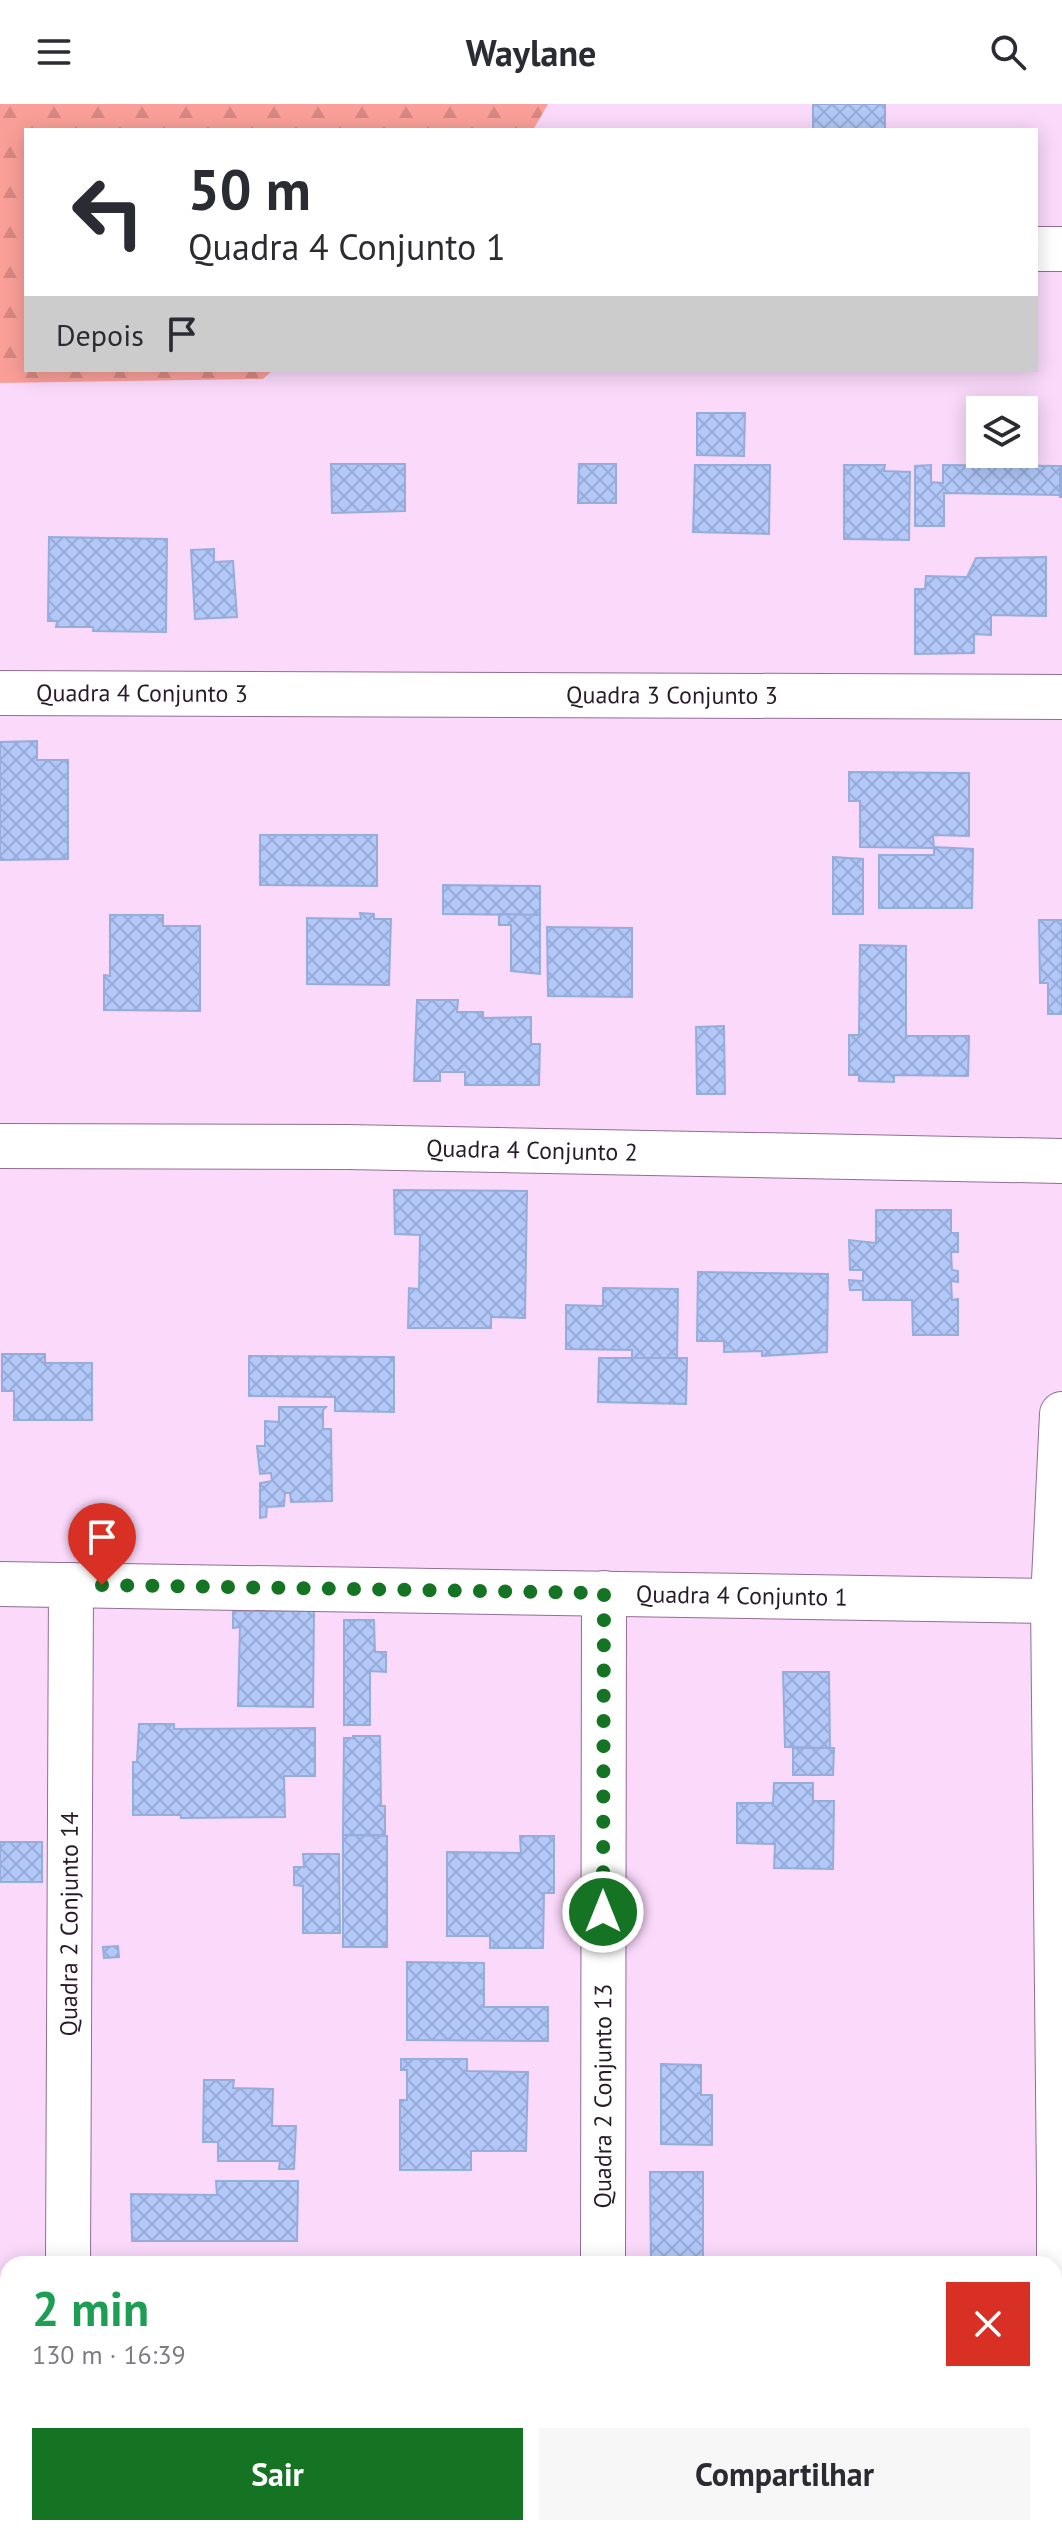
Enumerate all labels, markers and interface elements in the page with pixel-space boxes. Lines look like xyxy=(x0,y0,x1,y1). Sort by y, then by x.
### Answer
text: Waylane xyxy=(466,29,596,76)
icon: menu xyxy=(32,30,76,74)
icon: search xyxy=(986,30,1030,74)
text: 50 m xyxy=(188,153,311,225)
icon: left xyxy=(56,160,160,264)
text: Quadra 4 Conjunto 1 xyxy=(188,223,506,270)
icon: arrive xyxy=(160,312,204,356)
text: Depois xyxy=(56,315,144,354)
map controls xyxy=(966,396,1038,468)
button: layers xyxy=(966,396,1038,468)
street label: Quadra 4 Conjunto 3 xyxy=(36,677,248,709)
street label: Quadra 3 Conjunto 3 xyxy=(566,679,778,711)
street label: Quadra 4 Conjunto 2 xyxy=(426,1133,638,1168)
pin xyxy=(68,1503,136,1585)
icon: arrive xyxy=(80,1515,124,1559)
street label: Quadra 4 Conjunto 1 xyxy=(636,1578,848,1613)
street label: Quadra 2 Conjunto 14 xyxy=(53,1811,85,2037)
position arrow xyxy=(561,1870,645,1954)
street label: Quadra 2 Conjunto 13 xyxy=(587,1983,618,2208)
text: 2 min xyxy=(32,2277,149,2339)
button: close xyxy=(946,2282,1030,2366)
text: 130 m · 16:39 xyxy=(32,2338,186,2371)
button: Sair xyxy=(32,2428,523,2520)
button: Compartilhar xyxy=(539,2428,1030,2520)

